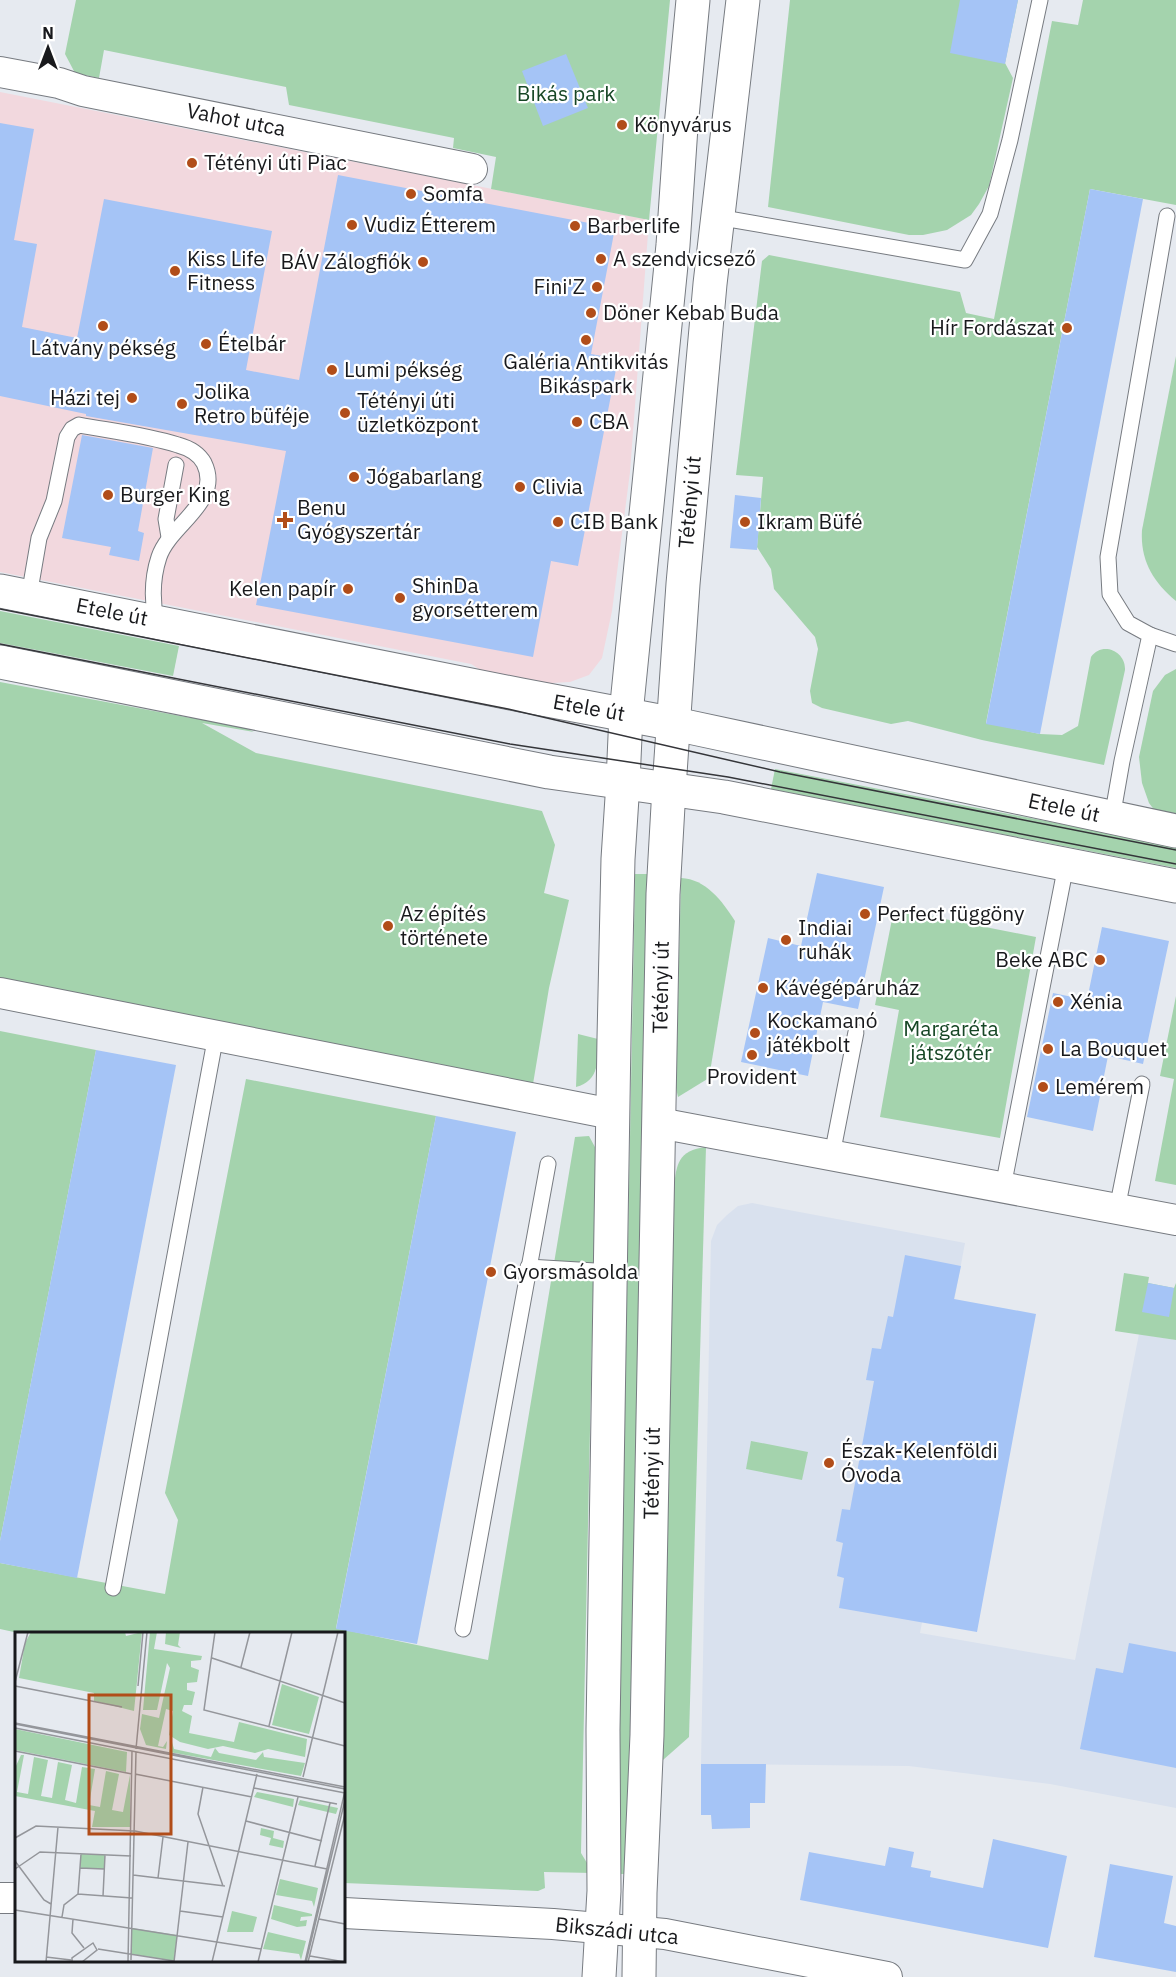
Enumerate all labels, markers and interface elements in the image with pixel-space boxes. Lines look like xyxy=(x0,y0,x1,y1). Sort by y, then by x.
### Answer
north arrow xyxy=(18,18,78,78)
text: N xyxy=(42,23,54,43)
park label: Bikás park xyxy=(517,79,615,107)
street label: Vahot utca xyxy=(184,96,288,142)
place label: Könyvárus xyxy=(634,110,732,138)
marker: Könyvárus xyxy=(615,118,629,132)
place label: Tétényi úti Piac xyxy=(204,148,347,176)
marker: Tétényi úti Piac xyxy=(185,156,199,170)
place label: Somfa xyxy=(423,179,483,207)
marker: Somfa xyxy=(404,187,418,201)
place label: Vudiz Étterem xyxy=(364,210,496,238)
place label: Barberlife xyxy=(587,211,680,239)
marker: Vudiz Étterem xyxy=(345,218,359,232)
marker: Barberlife xyxy=(568,219,582,233)
place label: Kiss Life Fitness xyxy=(187,244,265,296)
place label: A szendvicsező xyxy=(613,244,756,272)
place label: BÁV Zálogfiók xyxy=(280,247,411,275)
marker: A szendvicsező xyxy=(594,252,608,266)
marker: BÁV Zálogfiók xyxy=(416,255,430,269)
marker: Kiss Life Fitness xyxy=(168,264,182,278)
place label: Fini'Z xyxy=(533,272,585,300)
marker: Fini'Z xyxy=(590,280,604,294)
place label: Döner Kebab Buda xyxy=(603,298,779,326)
marker: Döner Kebab Buda xyxy=(584,306,598,320)
place label: Hír Fordászat xyxy=(930,313,1055,341)
marker: Látvány pékség xyxy=(96,319,110,333)
marker: Hír Fordászat xyxy=(1060,321,1074,335)
place label: Ételbár xyxy=(218,329,286,357)
place label: Látvány pékség xyxy=(30,333,176,361)
marker: Galéria Antikvitás Bikáspark xyxy=(579,333,593,347)
marker: Ételbár xyxy=(199,337,213,351)
place label: Galéria Antikvitás Bikáspark xyxy=(503,347,669,399)
place label: Lumi pékség xyxy=(344,355,462,383)
marker: Lumi pékség xyxy=(325,363,339,377)
place label: Jolika Retro büféje xyxy=(194,377,309,429)
place label: Házi tej xyxy=(50,383,120,411)
place label: Tétényi úti üzletközpont xyxy=(357,386,479,438)
marker: Házi tej xyxy=(125,391,139,405)
marker: Jolika Retro büféje xyxy=(175,397,189,411)
marker: Tétényi úti üzletközpont xyxy=(338,406,352,420)
place label: CBA xyxy=(589,407,629,435)
marker: CBA xyxy=(570,415,584,429)
street label: Tétényi út xyxy=(671,454,707,549)
place label: Jógabarlang xyxy=(366,462,482,490)
marker: Jógabarlang xyxy=(347,470,361,484)
place label: Clivia xyxy=(532,472,583,500)
place label: Burger King xyxy=(120,480,230,508)
marker: Clivia xyxy=(513,480,527,494)
marker: Burger King xyxy=(101,488,115,502)
place label: Benu Gyógyszertár xyxy=(297,493,421,545)
place label: CIB Bank xyxy=(570,507,658,535)
place label: Ikram Büfé xyxy=(757,507,862,535)
marker: Benu Gyógyszertár xyxy=(278,513,292,527)
marker: CIB Bank xyxy=(551,515,565,529)
marker: Ikram Büfé xyxy=(738,515,752,529)
place label: ShinDa gyorsétterem xyxy=(412,571,538,623)
place label: Kelen papír xyxy=(229,574,336,602)
marker: Kelen papír xyxy=(341,582,355,596)
street label: Etele út xyxy=(74,590,150,632)
marker: ShinDa gyorsétterem xyxy=(393,591,407,605)
street label: Etele út xyxy=(551,687,627,727)
street label: Etele út xyxy=(1026,786,1103,828)
place label: Az építés története xyxy=(400,899,488,951)
place label: Perfect függöny xyxy=(877,899,1025,927)
marker: Perfect függöny xyxy=(858,907,872,921)
place label: Indiai ruhák xyxy=(798,913,852,965)
marker: Az építés története xyxy=(381,919,395,933)
marker: Indiai ruhák xyxy=(779,933,793,947)
street label: Tétényi út xyxy=(645,940,675,1034)
place label: Beke ABC xyxy=(995,945,1088,973)
marker: Beke ABC xyxy=(1093,953,1107,967)
place label: Kávégépáruház xyxy=(775,973,919,1001)
marker: Kávégépáruház xyxy=(756,981,770,995)
place label: Xénia xyxy=(1070,987,1122,1015)
marker: Xénia xyxy=(1051,995,1065,1009)
place label: Kockamanó játékbolt xyxy=(767,1006,878,1058)
park label: Margaréta játszótér xyxy=(903,1014,999,1066)
marker: Kockamanó játékbolt xyxy=(748,1026,762,1040)
place label: La Bouquet xyxy=(1060,1034,1167,1062)
marker: La Bouquet xyxy=(1041,1042,1055,1056)
marker: Provident xyxy=(745,1048,759,1062)
place label: Provident xyxy=(707,1062,797,1090)
place label: Lemérem xyxy=(1055,1072,1144,1100)
marker: Lemérem xyxy=(1036,1080,1050,1094)
place label: Gyorsmásolda xyxy=(503,1257,638,1285)
marker: Gyorsmásolda xyxy=(484,1265,498,1279)
street label: Tétényi út xyxy=(636,1426,666,1520)
place label: Észak-Kelenföldi Óvoda xyxy=(841,1436,998,1488)
marker: Észak-Kelenföldi Óvoda xyxy=(822,1456,836,1470)
inset map xyxy=(15,1632,345,1962)
street label: Bikszádi utca xyxy=(554,1910,680,1950)

